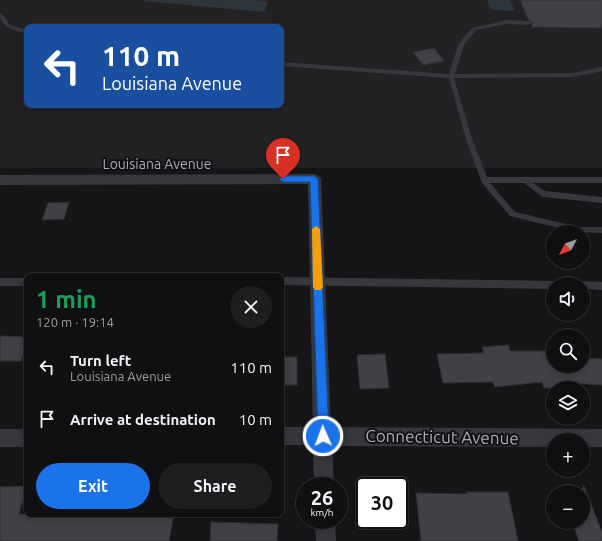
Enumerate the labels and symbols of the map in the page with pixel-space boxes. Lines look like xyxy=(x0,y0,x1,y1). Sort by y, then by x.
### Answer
pin xyxy=(266,138,300,179)
street label: Louisiana Avenue xyxy=(103,156,211,172)
north arrow xyxy=(546,225,590,269)
position arrow xyxy=(302,415,344,457)
street label: Connecticut Avenue xyxy=(365,426,519,447)
speed limit sign: 30 xyxy=(356,477,408,529)

